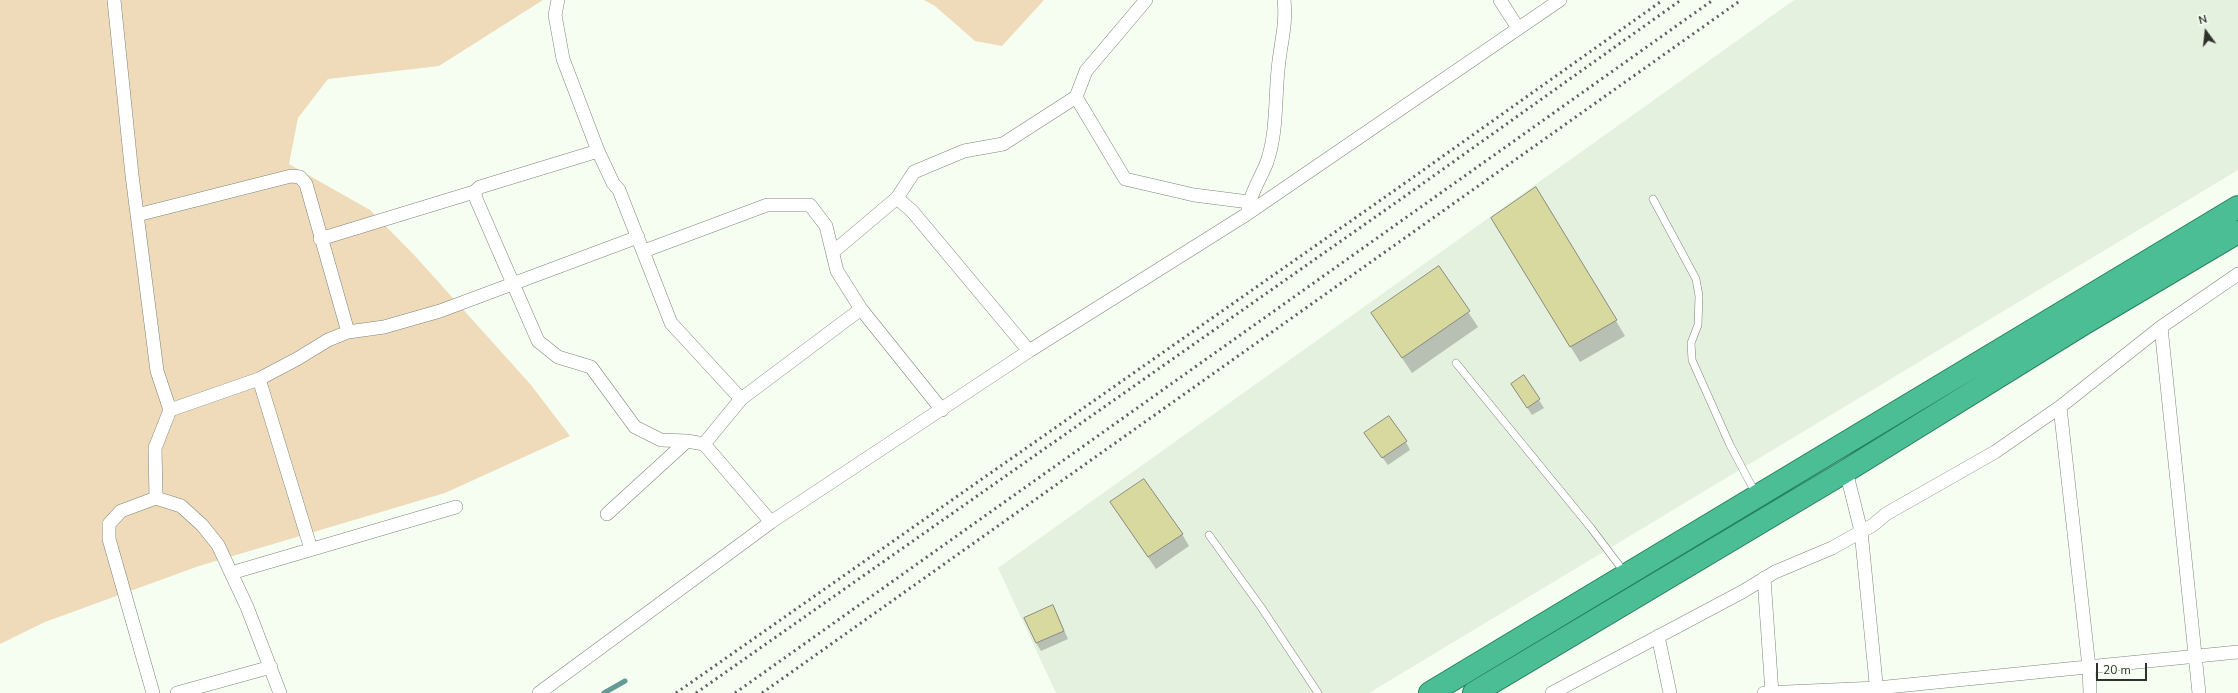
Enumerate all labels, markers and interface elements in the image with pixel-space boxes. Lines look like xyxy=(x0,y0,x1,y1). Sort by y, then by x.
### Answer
north arrow xyxy=(2186,12,2226,52)
text: N xyxy=(2197,12,2209,28)
scale bar xyxy=(2098,655,2149,681)
text: 20 m xyxy=(2103,662,2131,678)

